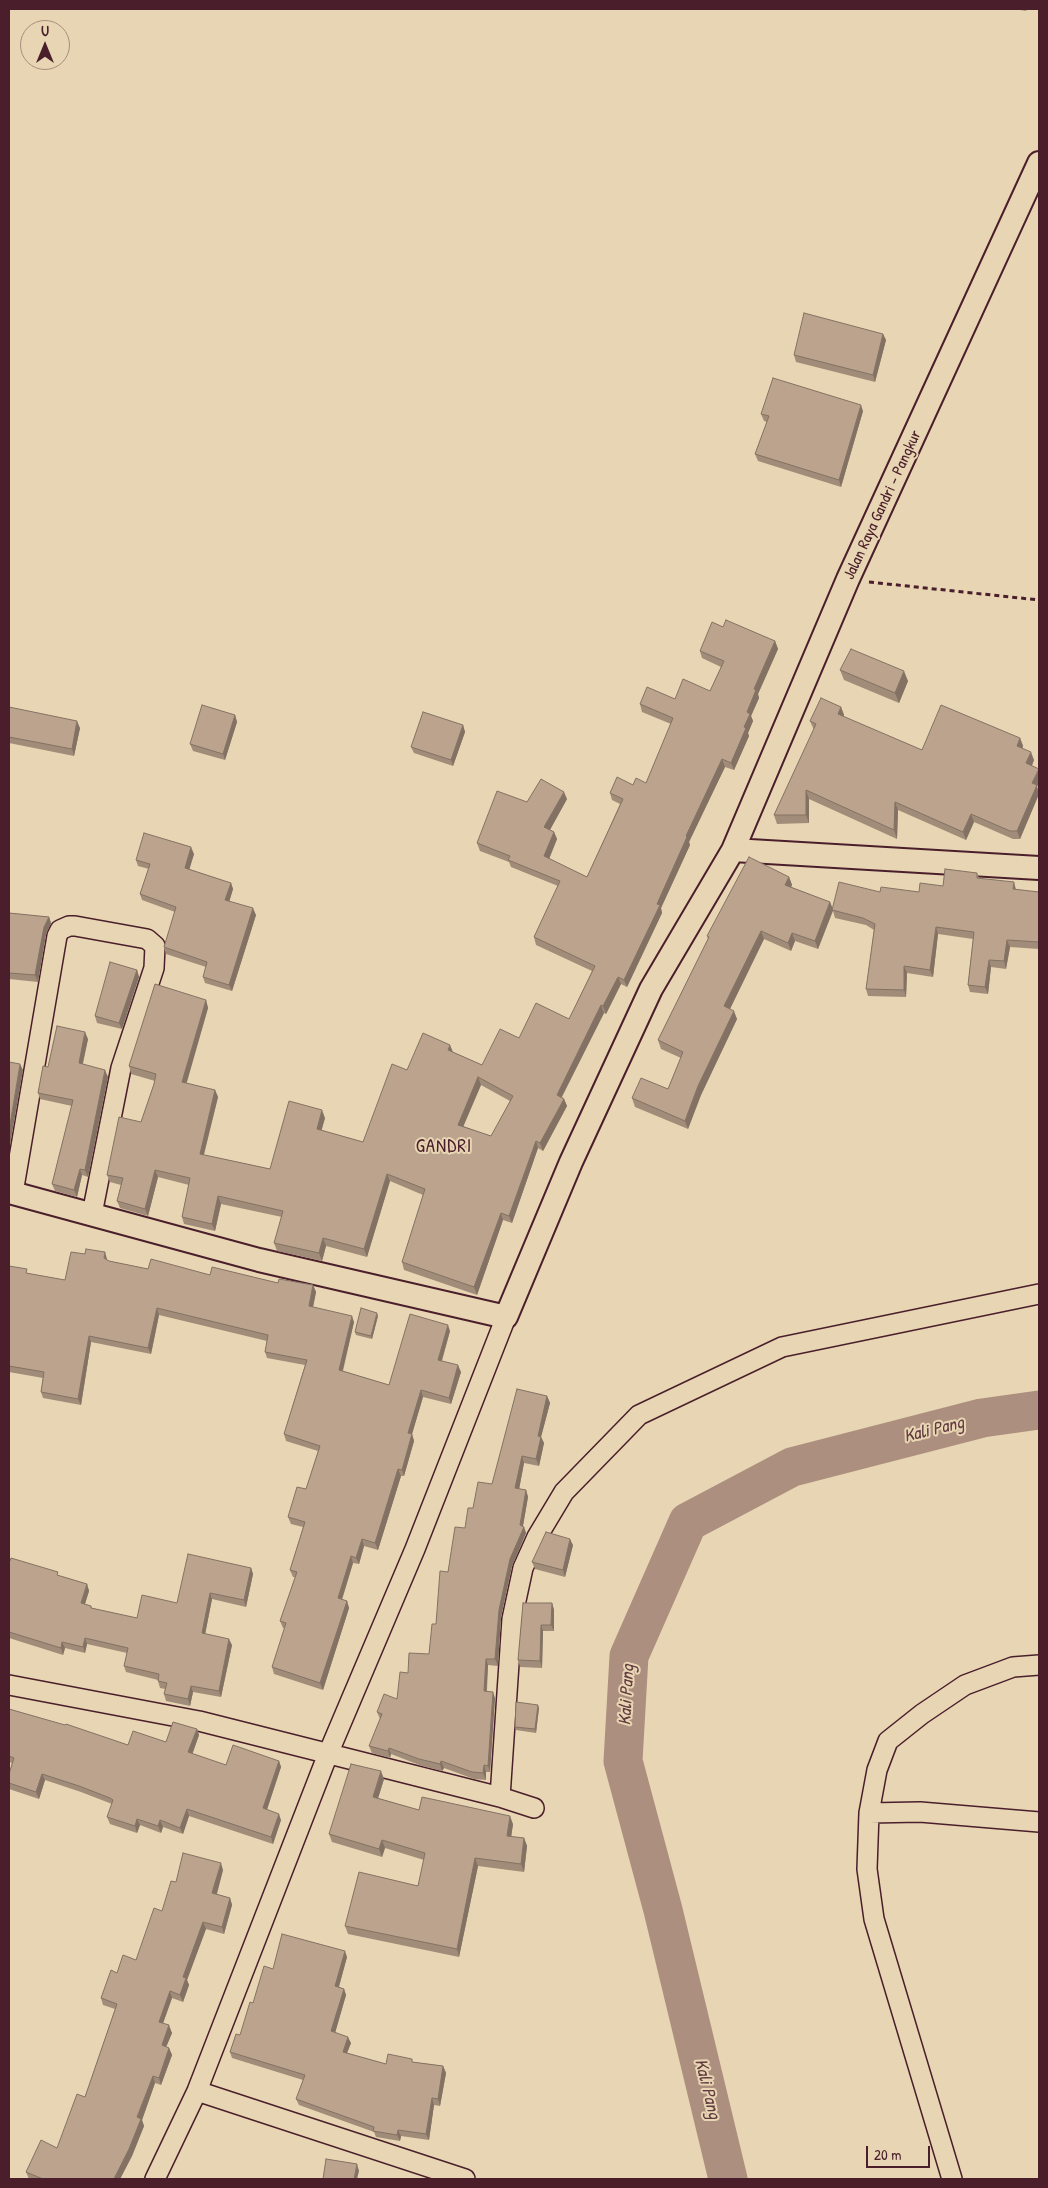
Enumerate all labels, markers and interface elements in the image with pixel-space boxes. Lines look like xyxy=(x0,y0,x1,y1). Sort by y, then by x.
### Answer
north arrow xyxy=(20,20,70,70)
text: U xyxy=(41,21,49,40)
street label: Jalan Raya Gandri - Pangkur xyxy=(840,427,926,583)
district label: GANDRI xyxy=(415,1136,473,1158)
water label: Kali Pang xyxy=(902,1412,966,1448)
water label: Kali Pang xyxy=(615,1664,639,1726)
water label: Kali Pang xyxy=(689,2057,725,2121)
scale bar xyxy=(868,2136,932,2168)
text: 20 m xyxy=(874,2144,901,2165)

